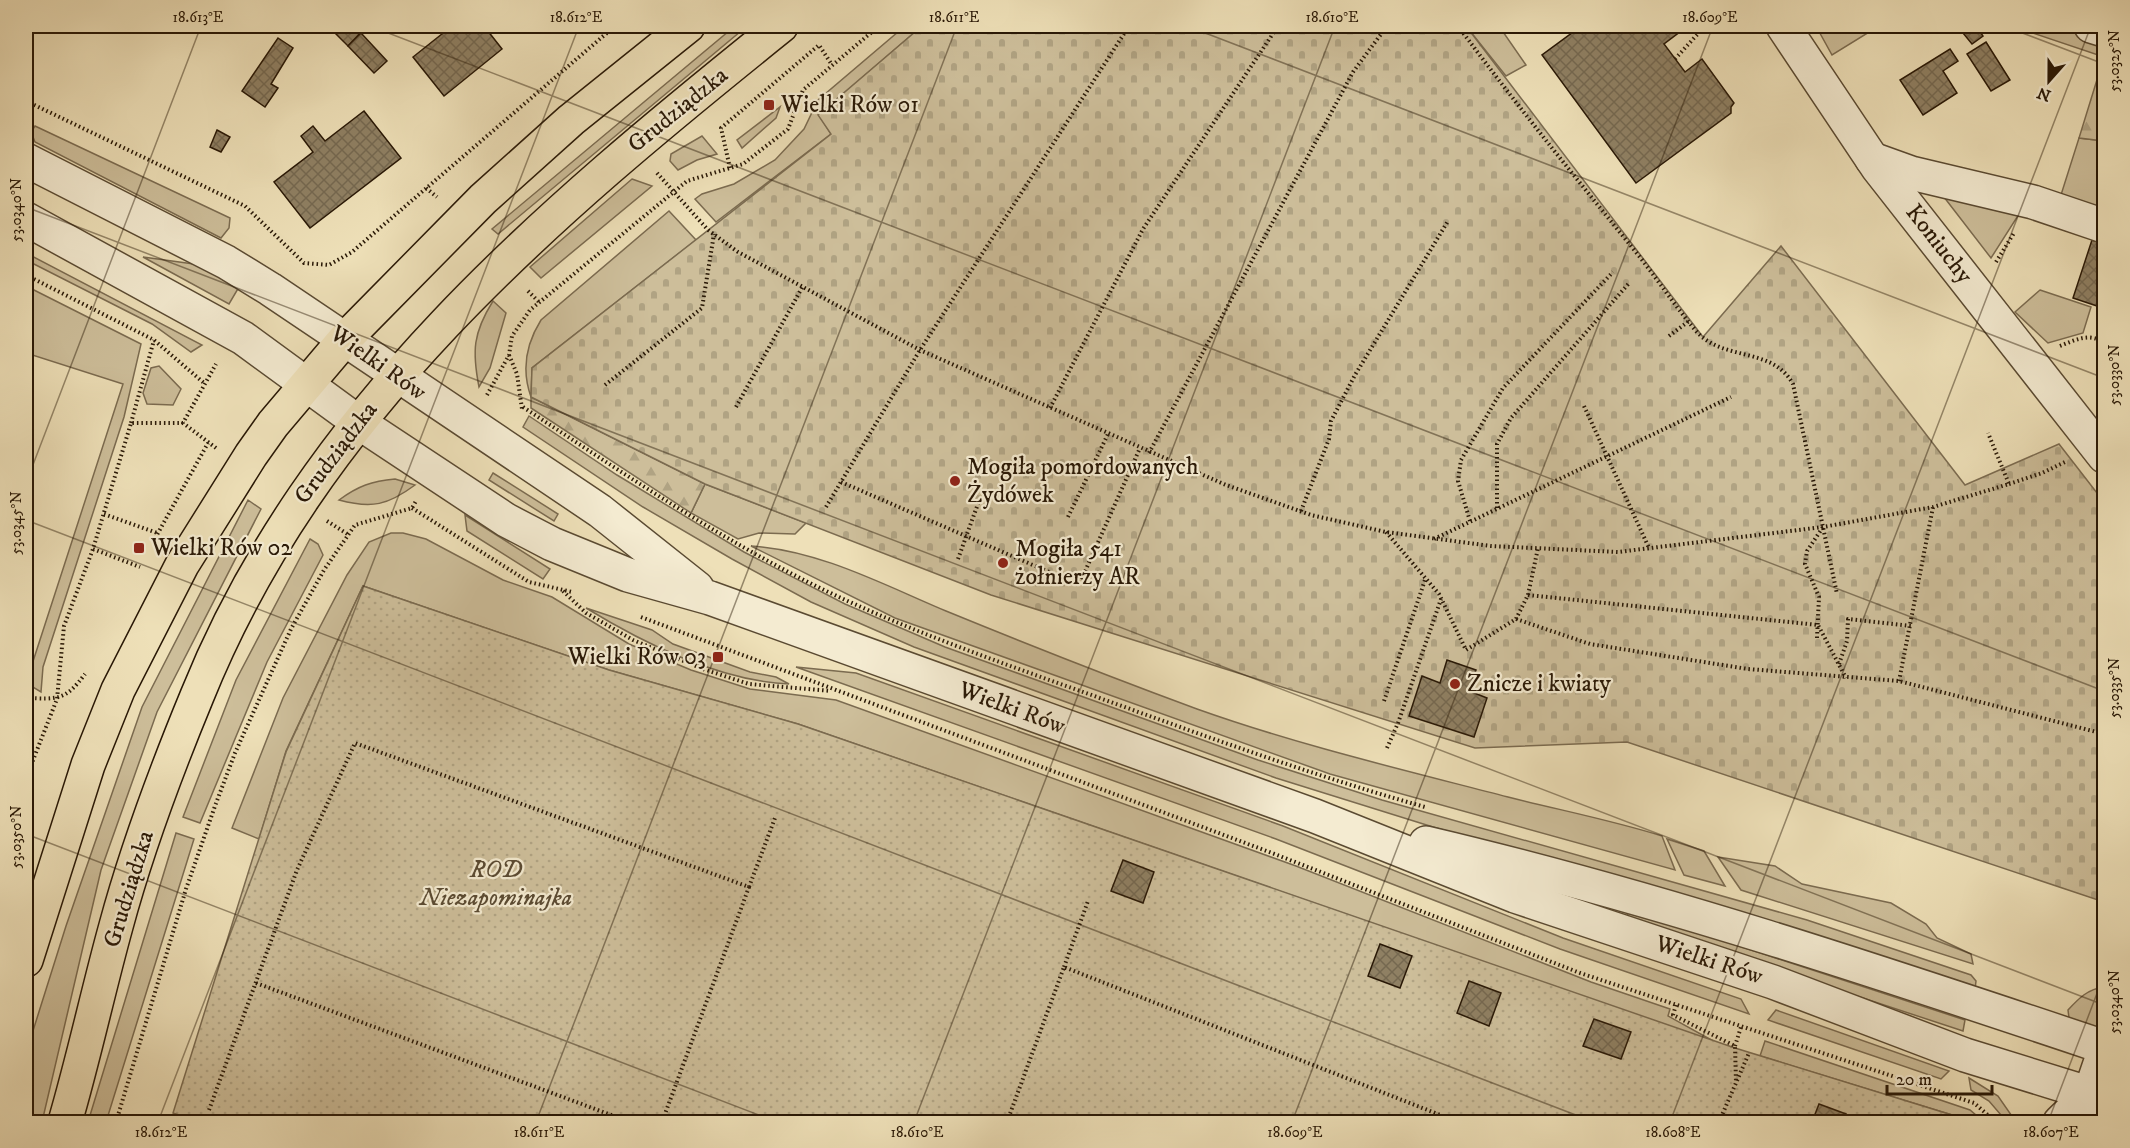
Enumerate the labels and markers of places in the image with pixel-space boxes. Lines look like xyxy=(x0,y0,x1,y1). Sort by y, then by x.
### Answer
place label: Wielki Rów 01 xyxy=(780,90,919,120)
marker: Wielki Rów 01 xyxy=(762,98,776,112)
place label: Mogiła pomordowanych Żydówek xyxy=(967,452,1199,510)
marker: Mogiła pomordowanych Żydówek xyxy=(948,474,962,488)
place label: Wielki Rów 02 xyxy=(150,533,292,563)
place label: Mogiła 541 żołnierzy AR xyxy=(1015,534,1140,592)
marker: Wielki Rów 02 xyxy=(132,541,146,555)
marker: Mogiła 541 żołnierzy AR xyxy=(996,556,1010,570)
place label: Wielki Rów 03 xyxy=(567,642,706,672)
marker: Wielki Rów 03 xyxy=(711,650,725,664)
place label: Znicze i kwiaty xyxy=(1467,669,1612,699)
marker: Znicze i kwiaty xyxy=(1448,677,1462,691)

